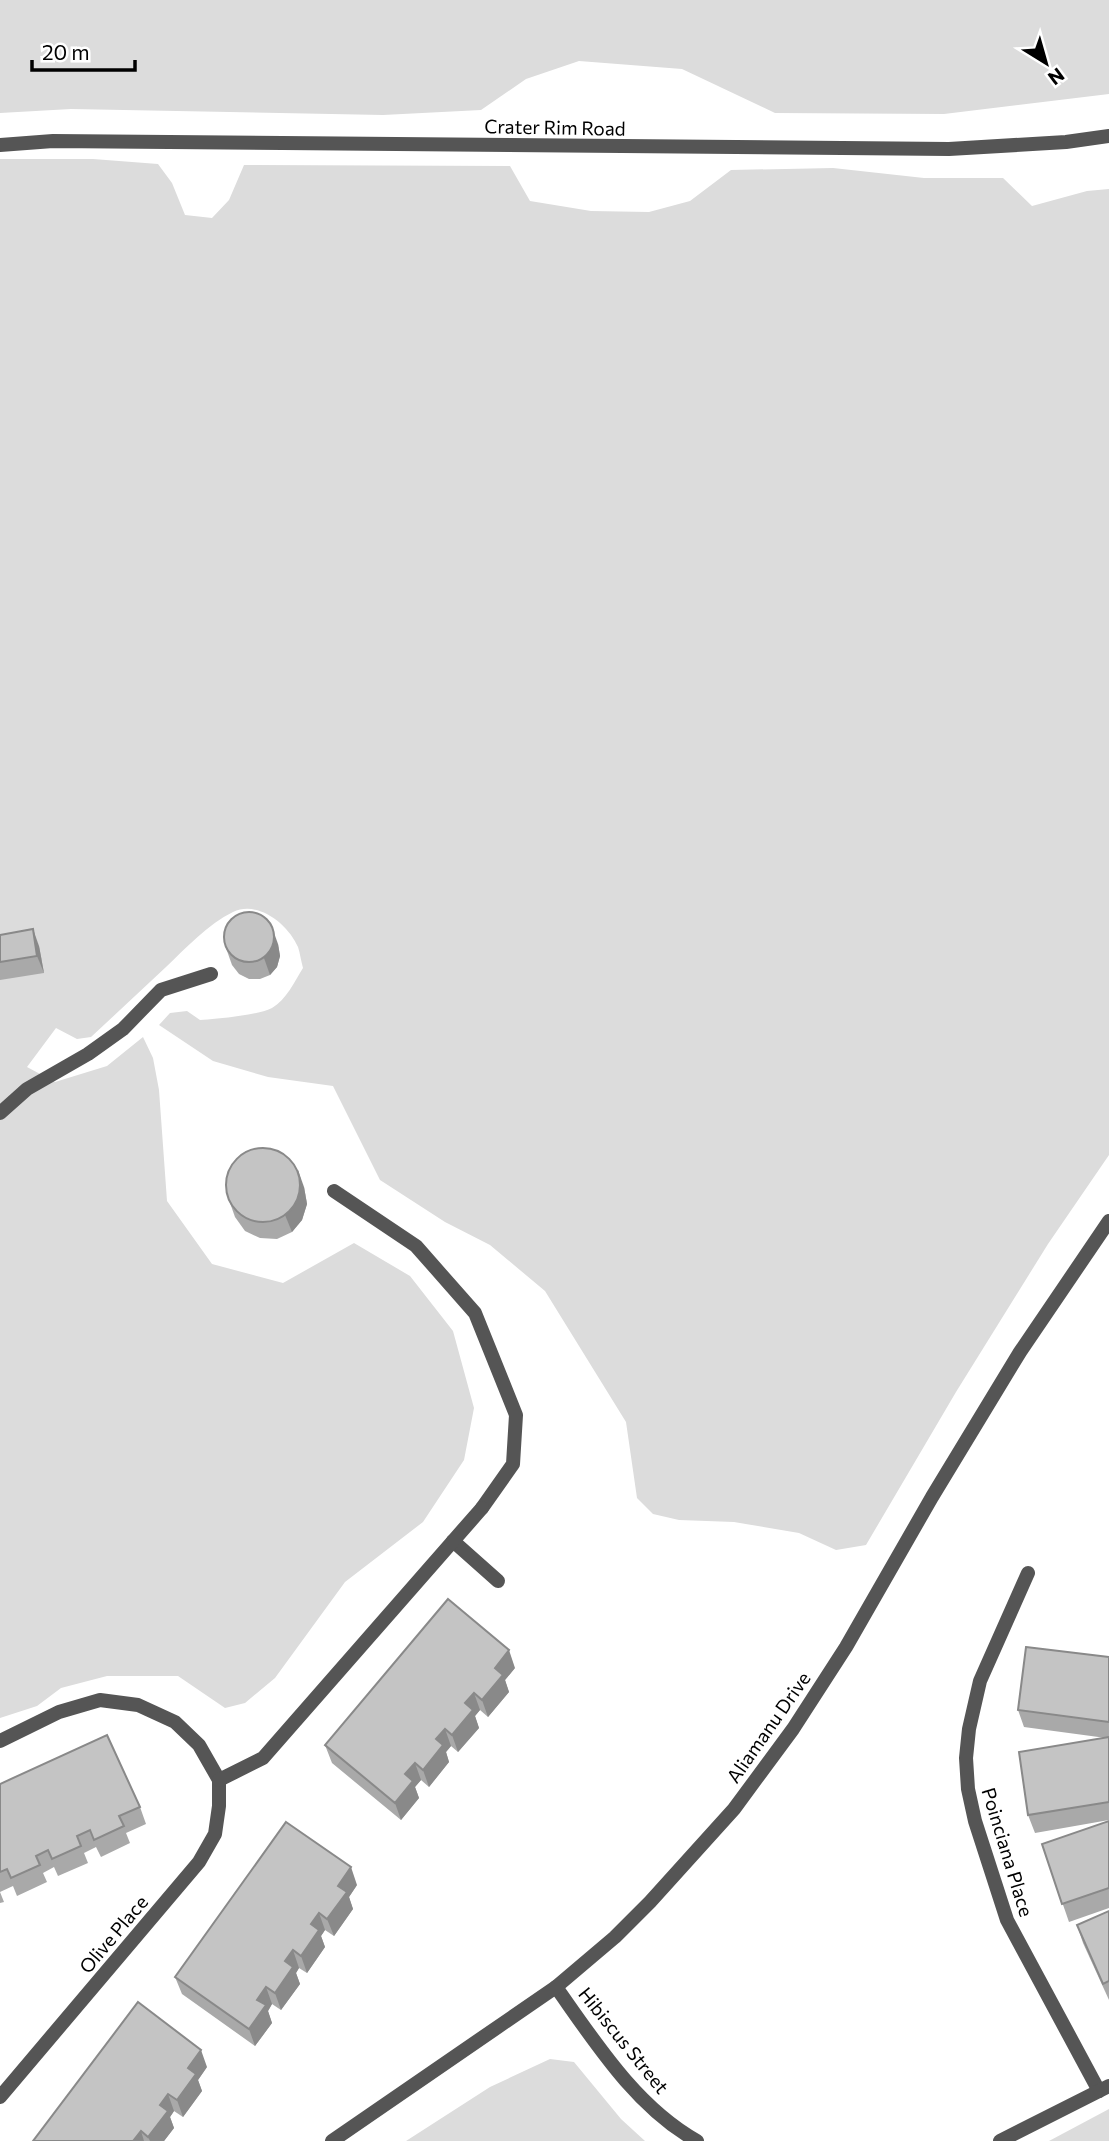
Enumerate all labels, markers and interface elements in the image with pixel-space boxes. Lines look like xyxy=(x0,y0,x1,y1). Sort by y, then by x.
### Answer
scale bar xyxy=(32,28,135,72)
north arrow xyxy=(1011,28,1081,98)
text: 20 m xyxy=(42,39,90,64)
text: N xyxy=(1044,63,1069,90)
street label: Crater Rim Road xyxy=(484,114,626,140)
street label: Aliamanu Drive xyxy=(721,1667,815,1787)
street label: Poinciana Place xyxy=(977,1785,1039,1919)
street label: Olive Place xyxy=(74,1890,152,1978)
street label: Hibiscus Street xyxy=(574,1982,674,2098)

